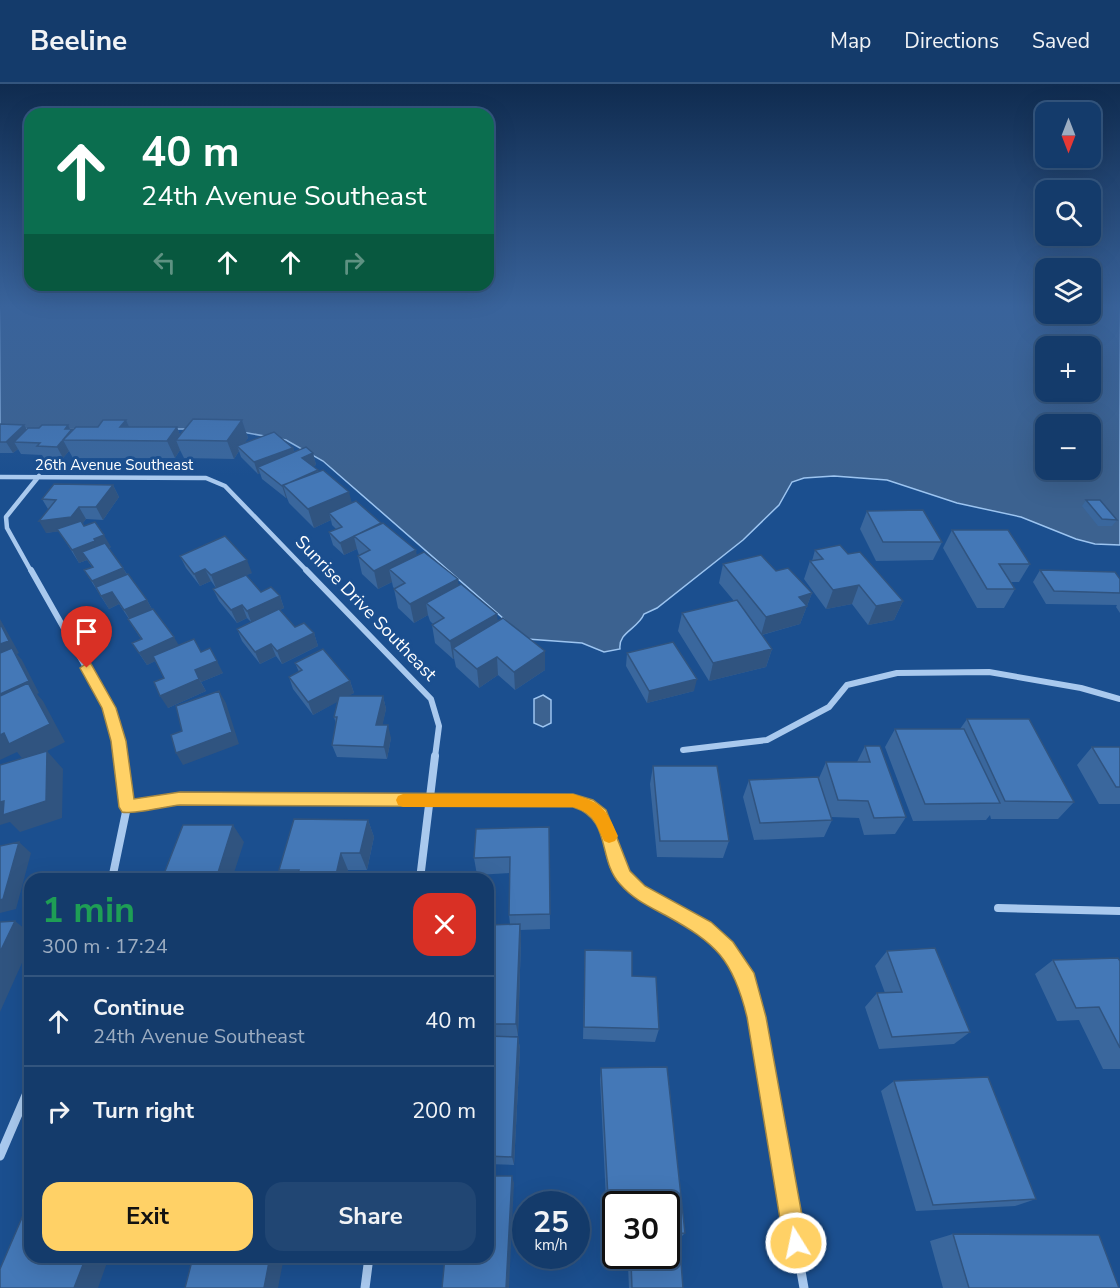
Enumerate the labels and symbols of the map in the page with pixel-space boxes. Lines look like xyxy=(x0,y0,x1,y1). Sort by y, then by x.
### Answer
north arrow xyxy=(1035,102,1101,168)
street label: 26th Avenue Southeast xyxy=(35,455,194,475)
street label: Sunrise Drive Southeast xyxy=(290,530,442,687)
pin xyxy=(61,606,112,668)
speed limit sign: 30 xyxy=(602,1191,680,1269)
position arrow xyxy=(764,1211,828,1275)

